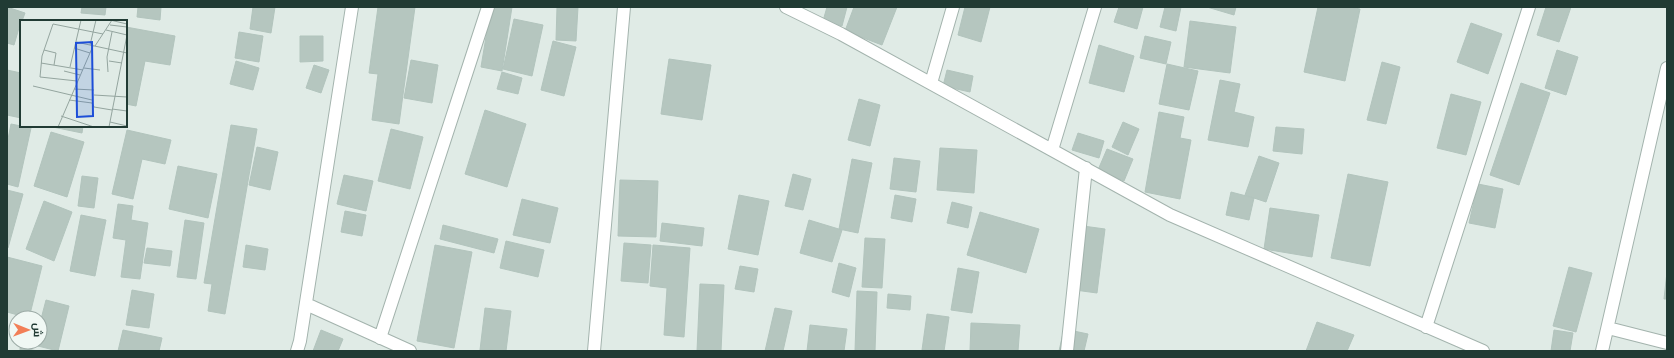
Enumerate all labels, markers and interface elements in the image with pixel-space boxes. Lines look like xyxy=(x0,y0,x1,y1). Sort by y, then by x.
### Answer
inset map xyxy=(20,20,127,127)
north arrow xyxy=(8,310,48,350)
text: ش xyxy=(31,323,44,337)

